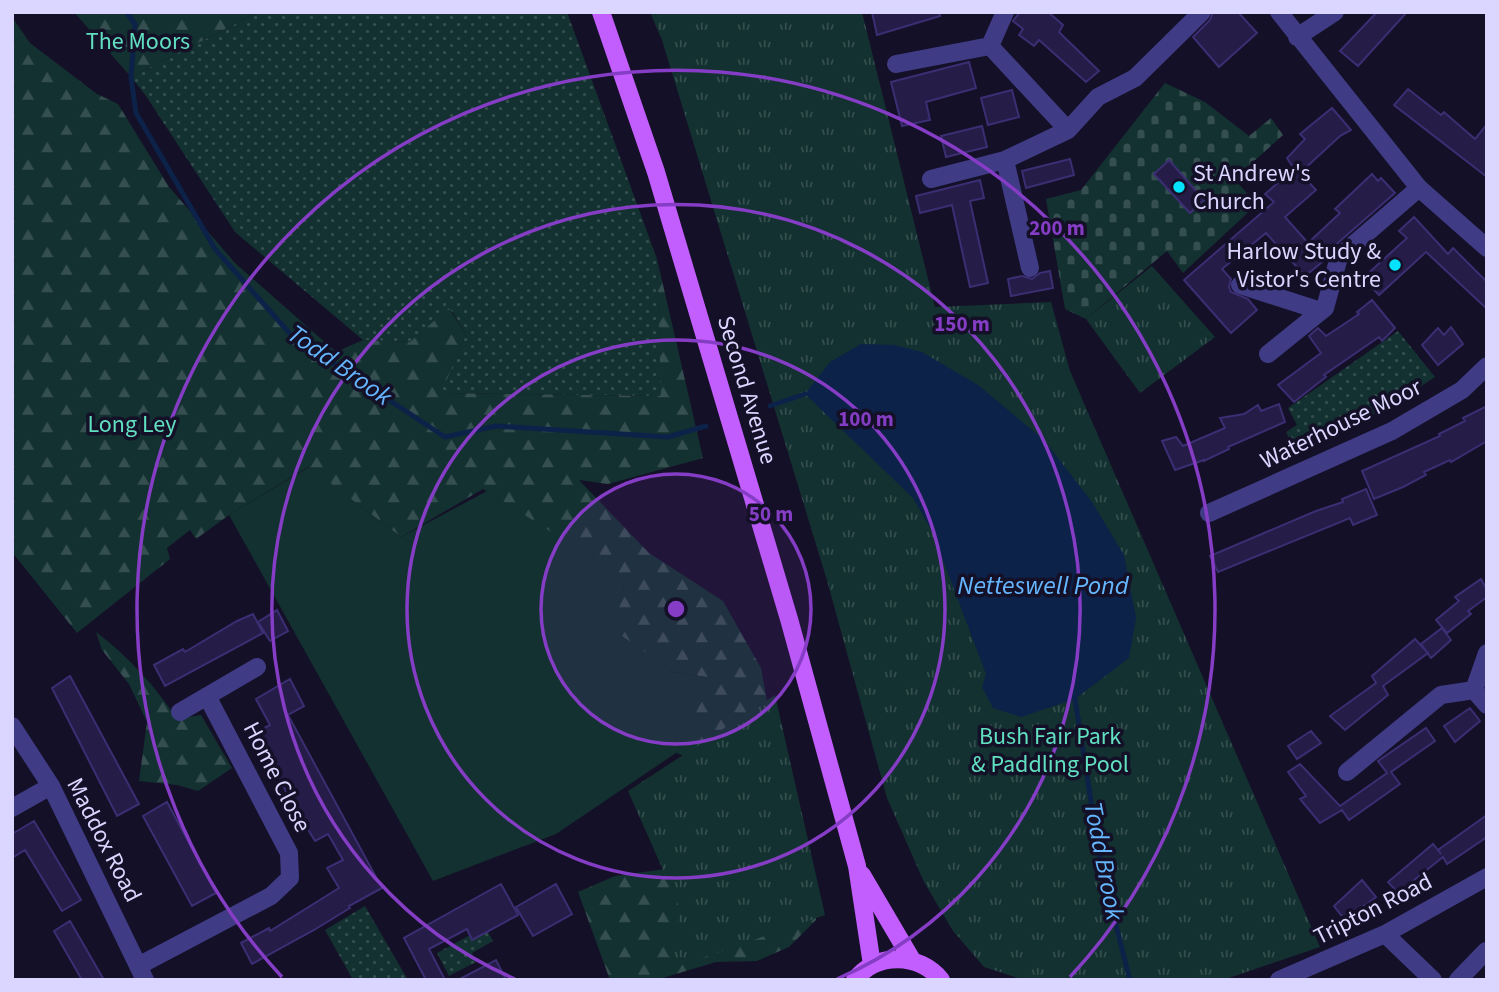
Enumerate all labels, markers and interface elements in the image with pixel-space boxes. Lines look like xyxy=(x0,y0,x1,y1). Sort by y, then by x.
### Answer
park label: The Moors xyxy=(86,24,190,59)
place label: St Andrew's Church xyxy=(1193,156,1311,219)
marker: St Andrew's Church xyxy=(1171,179,1187,195)
text: 200 m xyxy=(1029,213,1085,243)
place label: Harlow Study & Vistor's Centre xyxy=(1226,234,1381,297)
marker: Harlow Study & Vistor's Centre xyxy=(1387,257,1403,273)
text: 150 m xyxy=(934,309,990,339)
street label: Second Avenue xyxy=(708,312,786,468)
water label: Todd Brook xyxy=(280,315,400,415)
street label: Waterhouse Moor xyxy=(1254,369,1428,478)
text: 100 m xyxy=(838,404,894,434)
park label: Long Ley xyxy=(87,407,177,442)
text: 50 m xyxy=(749,499,793,529)
water label: Netteswell Pond xyxy=(957,567,1130,604)
centre of rings xyxy=(664,597,688,621)
street label: Home Close xyxy=(234,716,320,838)
park label: Bush Fair Park & Paddling Pool xyxy=(971,719,1129,782)
street label: Maddox Road xyxy=(58,772,150,908)
water label: Todd Brook xyxy=(1074,798,1134,924)
street label: Tripton Road xyxy=(1308,864,1438,954)

